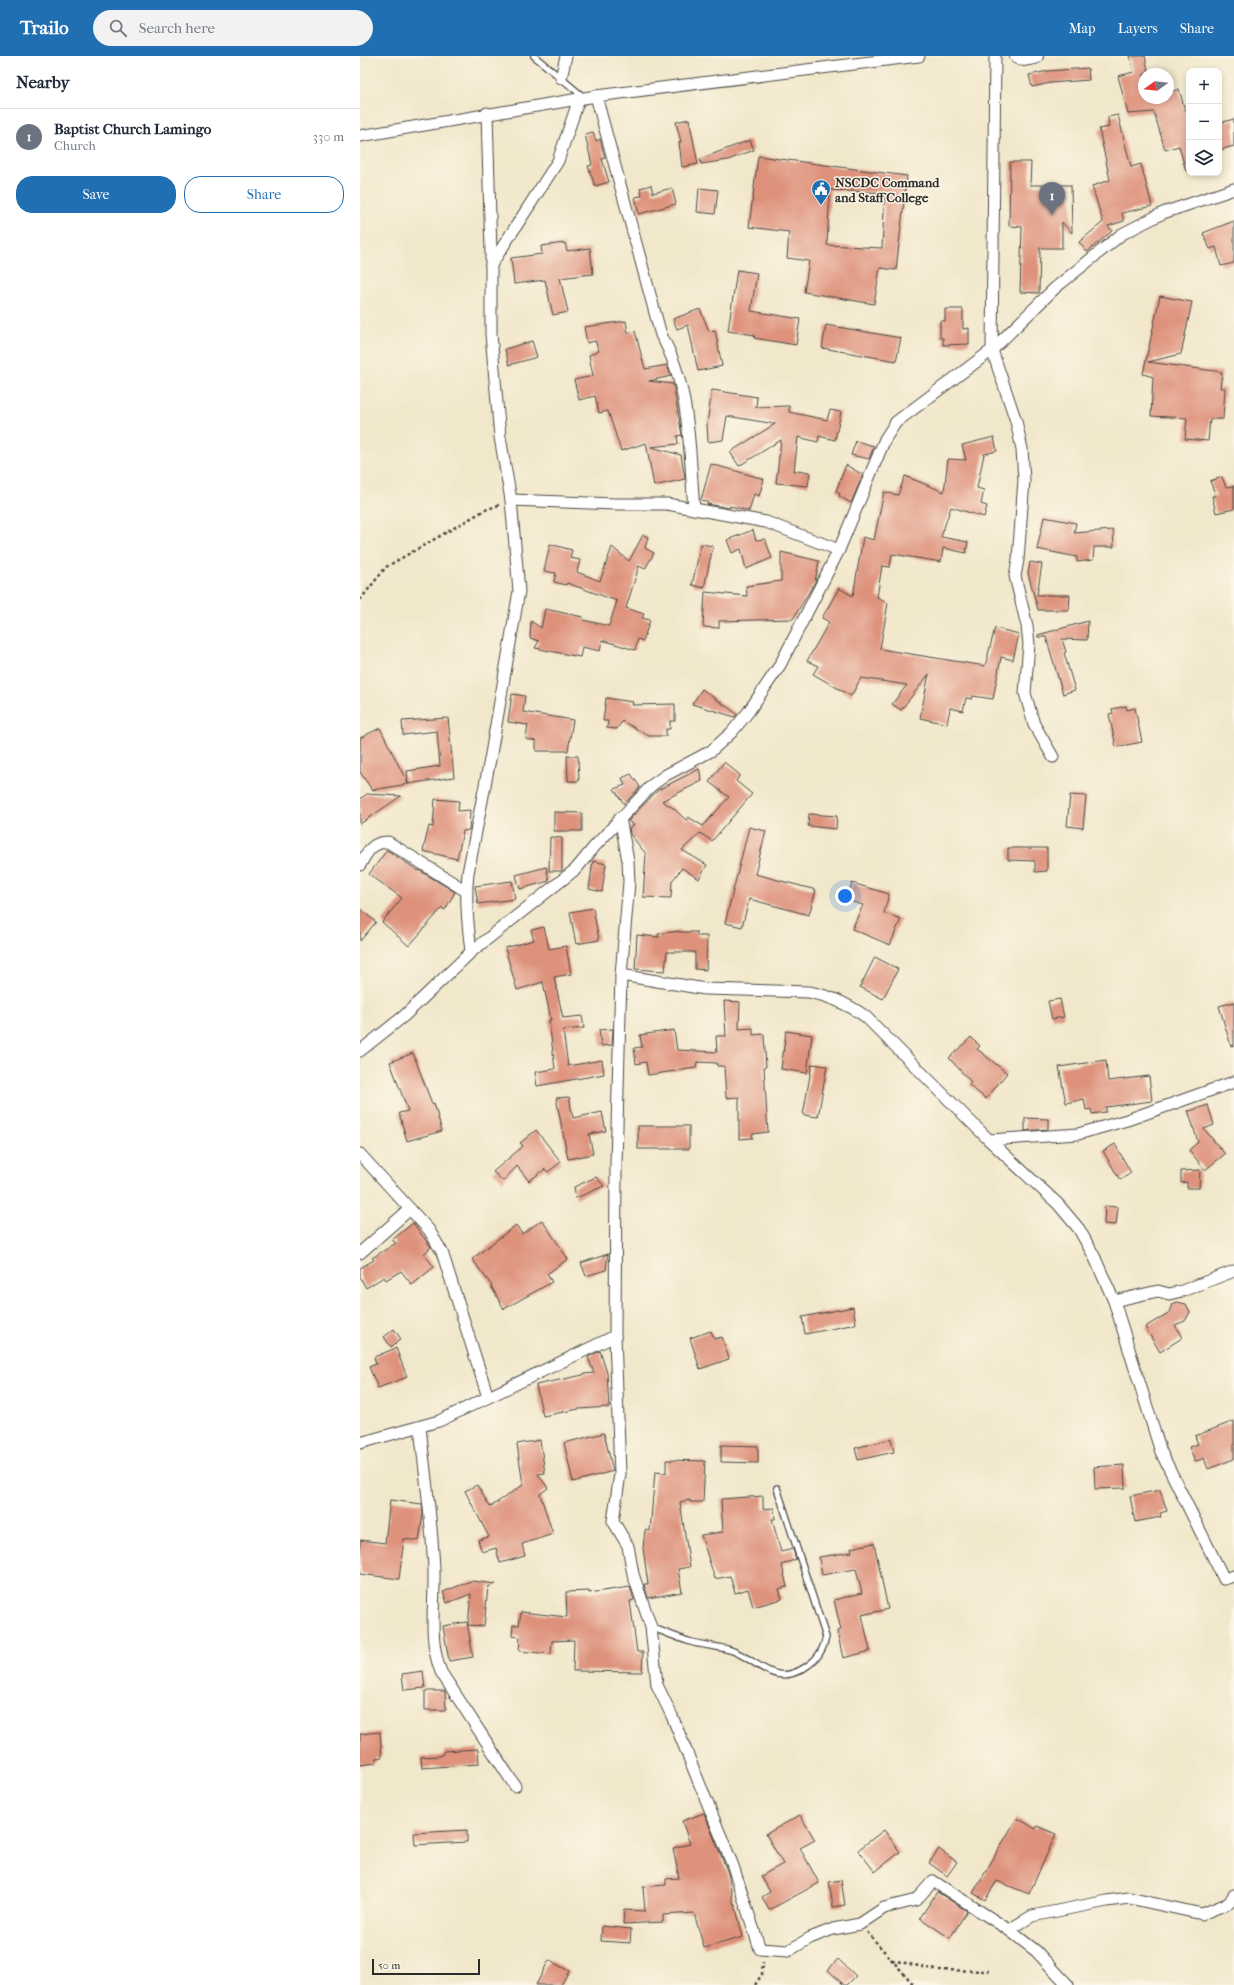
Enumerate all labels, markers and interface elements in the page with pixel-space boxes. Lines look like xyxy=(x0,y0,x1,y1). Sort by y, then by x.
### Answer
search box xyxy=(93,10,373,46)
text: Trailo xyxy=(20,17,69,39)
icon: search xyxy=(107,17,129,39)
text: Search here xyxy=(139,19,215,37)
text: Map xyxy=(1069,20,1096,37)
text: Layers xyxy=(1118,20,1158,37)
text: Share xyxy=(1180,20,1214,37)
north arrow xyxy=(1138,68,1174,104)
map controls xyxy=(1186,68,1222,176)
button: + xyxy=(1186,68,1222,104)
text: Nearby xyxy=(16,72,70,92)
button: − xyxy=(1186,104,1222,140)
text: Baptist Church Lamingo xyxy=(54,120,211,138)
text: 1 xyxy=(27,129,31,144)
text: 330 m xyxy=(313,129,344,144)
text: Church xyxy=(54,138,96,153)
button: layers xyxy=(1186,140,1222,176)
place label: NSCDC Command and Staff College xyxy=(835,175,940,206)
button: Save xyxy=(16,176,176,213)
button: Share xyxy=(184,176,344,213)
public building icon: NSCDC Command and Staff College xyxy=(810,178,832,206)
pin: 1 xyxy=(1039,182,1065,215)
your location xyxy=(835,886,855,906)
scale bar xyxy=(372,1957,480,1976)
text: 50 m xyxy=(378,1959,400,1972)

